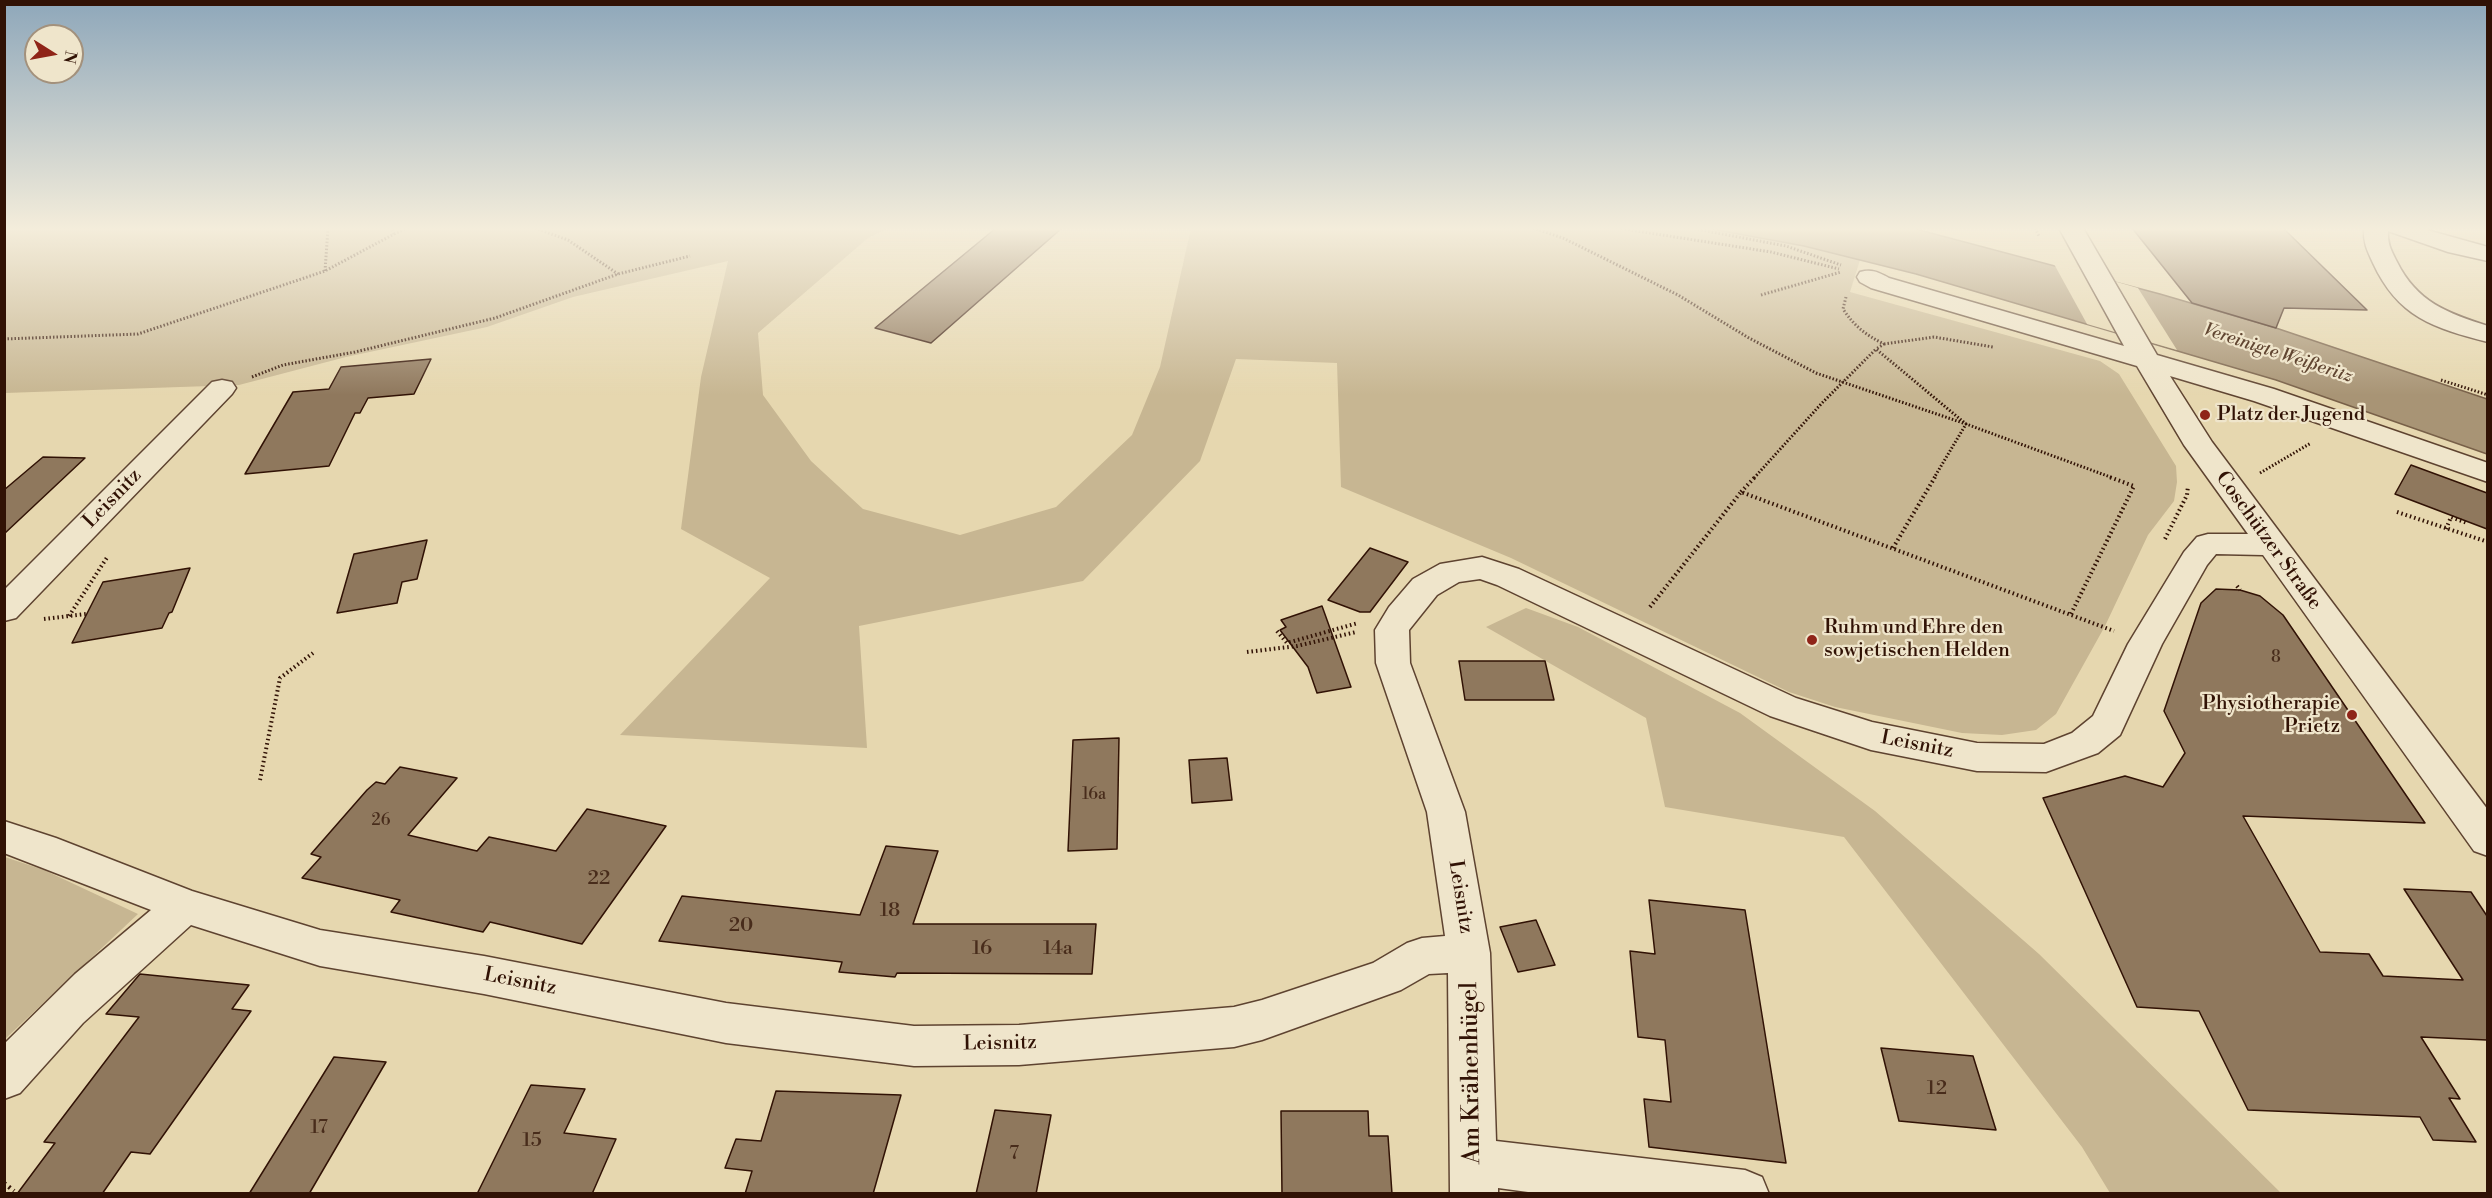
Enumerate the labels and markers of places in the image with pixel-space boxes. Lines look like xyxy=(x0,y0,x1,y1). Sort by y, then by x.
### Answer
place label: Platz der Jugend xyxy=(2217,403,2365,427)
marker: Platz der Jugend xyxy=(2198,408,2212,422)
place label: Ruhm und Ehre den sowjetischen Helden xyxy=(1824,616,2010,663)
marker: Ruhm und Ehre den sowjetischen Helden xyxy=(1805,633,1819,647)
place label: Physiotherapie Prietz xyxy=(2202,692,2340,739)
marker: Physiotherapie Prietz xyxy=(2345,708,2359,722)

